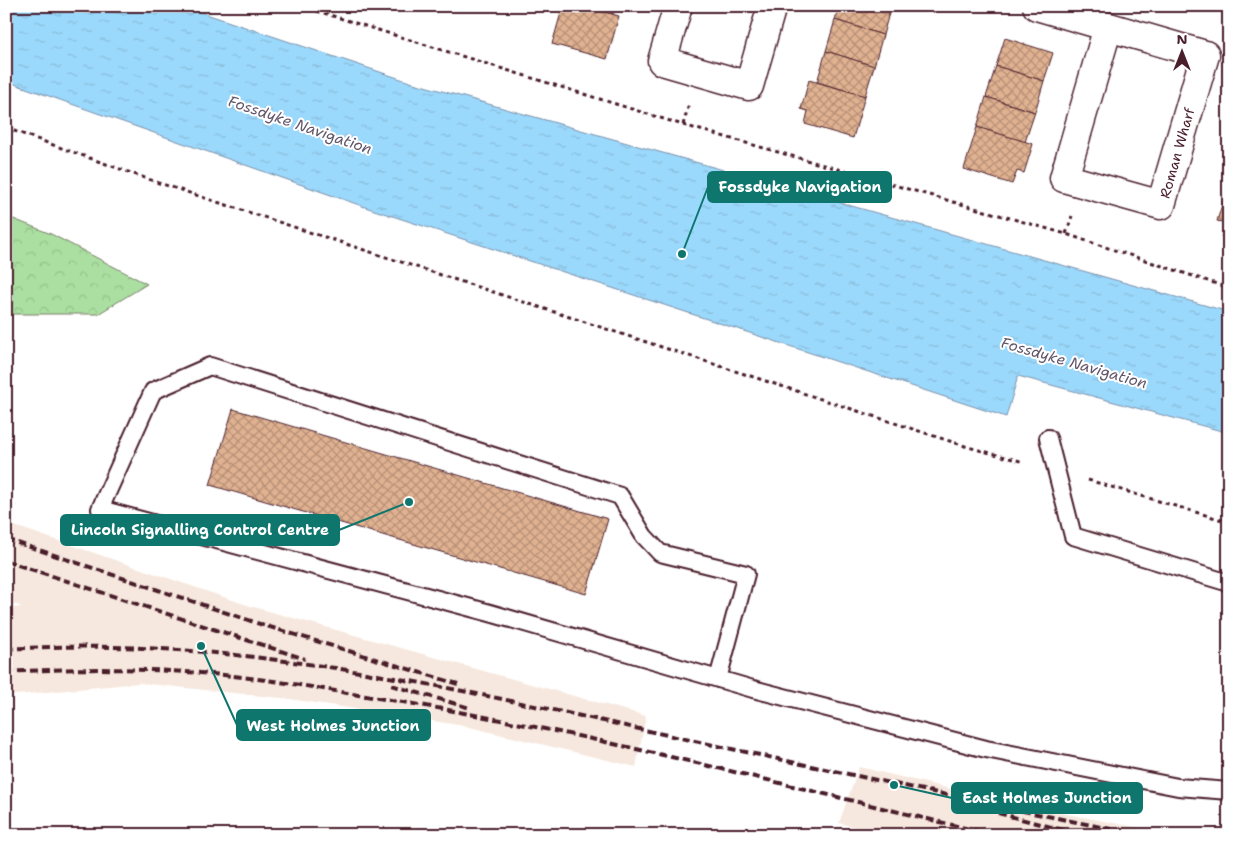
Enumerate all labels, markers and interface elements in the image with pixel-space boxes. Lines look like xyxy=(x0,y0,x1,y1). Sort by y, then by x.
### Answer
north arrow xyxy=(1158,28,1208,78)
text: N xyxy=(1176,30,1188,48)
water label: Fossdyke Navigation xyxy=(225,91,375,159)
street label: Roman Wharf xyxy=(1155,105,1199,200)
callout: Fossdyke Navigation xyxy=(708,172,891,202)
text: Fossdyke Navigation xyxy=(718,177,882,197)
water label: Fossdyke Navigation xyxy=(999,333,1149,393)
callout: Lincoln Signalling Control Centre xyxy=(61,515,339,545)
text: Lincoln Signalling Control Centre xyxy=(71,520,329,540)
callout: West Holmes Junction xyxy=(237,710,430,740)
text: West Holmes Junction xyxy=(247,716,419,736)
callout: East Holmes Junction xyxy=(952,783,1142,813)
text: East Holmes Junction xyxy=(962,788,1132,808)

